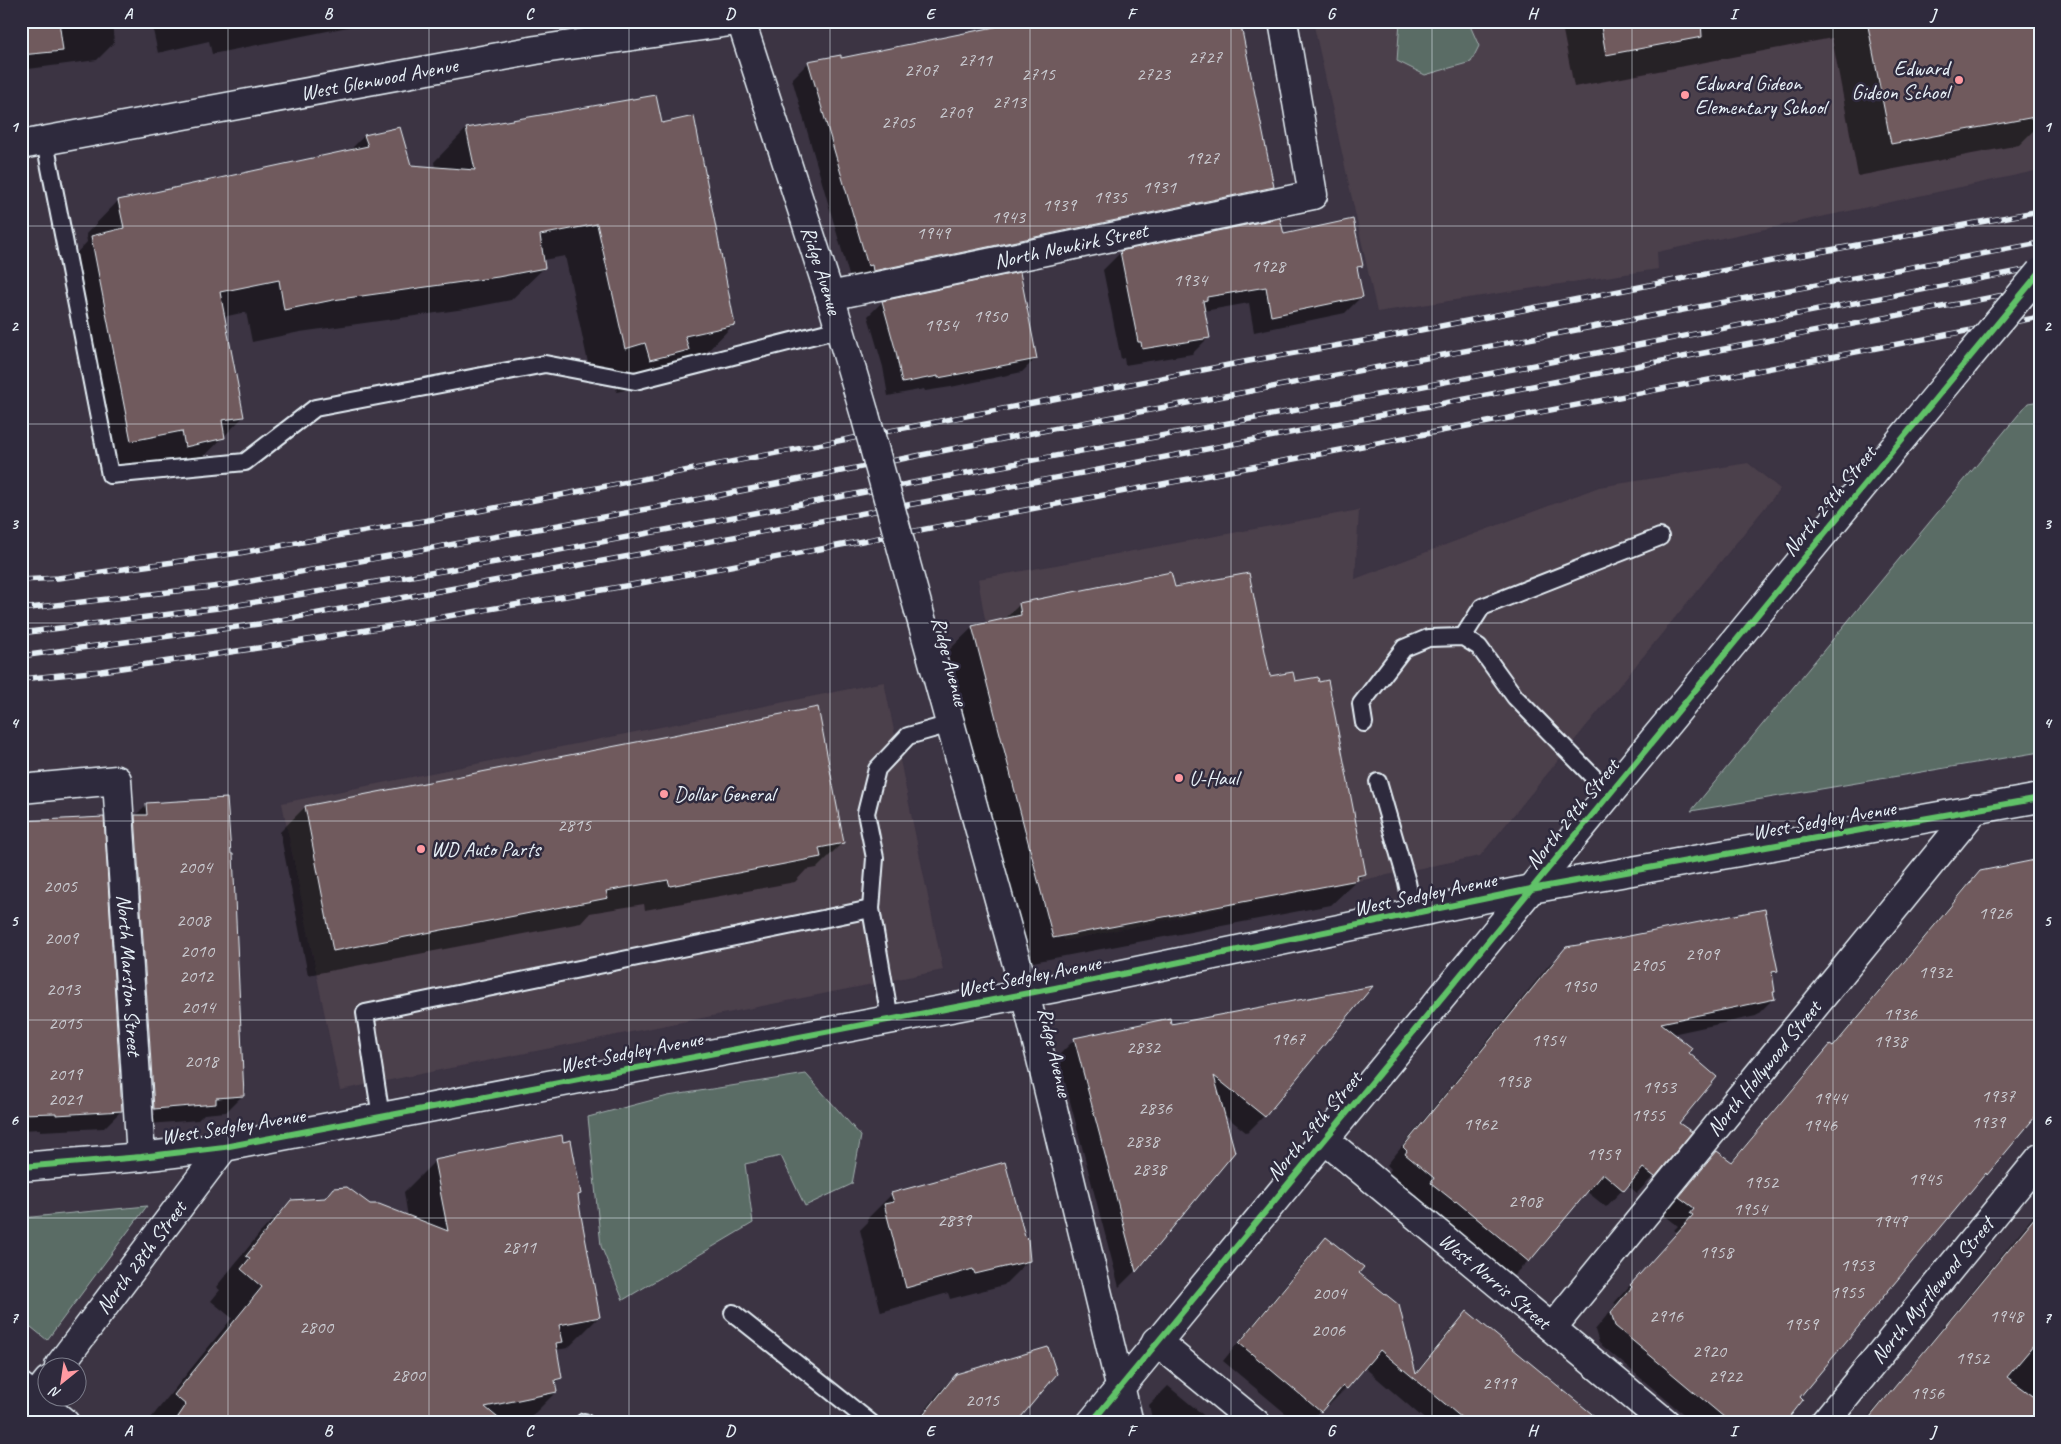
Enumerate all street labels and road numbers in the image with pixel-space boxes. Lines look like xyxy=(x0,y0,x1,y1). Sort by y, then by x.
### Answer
street label: West Glenwood Avenue xyxy=(298,51,462,106)
street label: North Newkirk Street xyxy=(992,217,1152,274)
street label: Ridge Avenue xyxy=(795,223,848,319)
street label: North 29th Street xyxy=(1776,439,1883,562)
street label: Ridge Avenue xyxy=(926,614,975,709)
street label: North 29th Street xyxy=(1519,752,1626,875)
street label: West Sedgley Avenue xyxy=(1750,794,1899,845)
street label: West Sedgley Avenue xyxy=(1351,866,1500,922)
street label: North Marston Street xyxy=(111,894,148,1059)
street label: West Sedgley Avenue xyxy=(955,949,1104,1003)
street label: North Hollywood Street xyxy=(1701,994,1828,1141)
street label: Ridge Avenue xyxy=(1032,1005,1078,1100)
street label: West Sedgley Avenue xyxy=(557,1025,706,1079)
street label: North 29th Street xyxy=(1261,1064,1369,1186)
street label: West Sedgley Avenue xyxy=(159,1102,308,1150)
street label: North 28th Street xyxy=(90,1194,193,1319)
street label: North Myrtlewood Street xyxy=(1865,1210,2001,1369)
street label: West Norris Street xyxy=(1434,1227,1558,1336)

